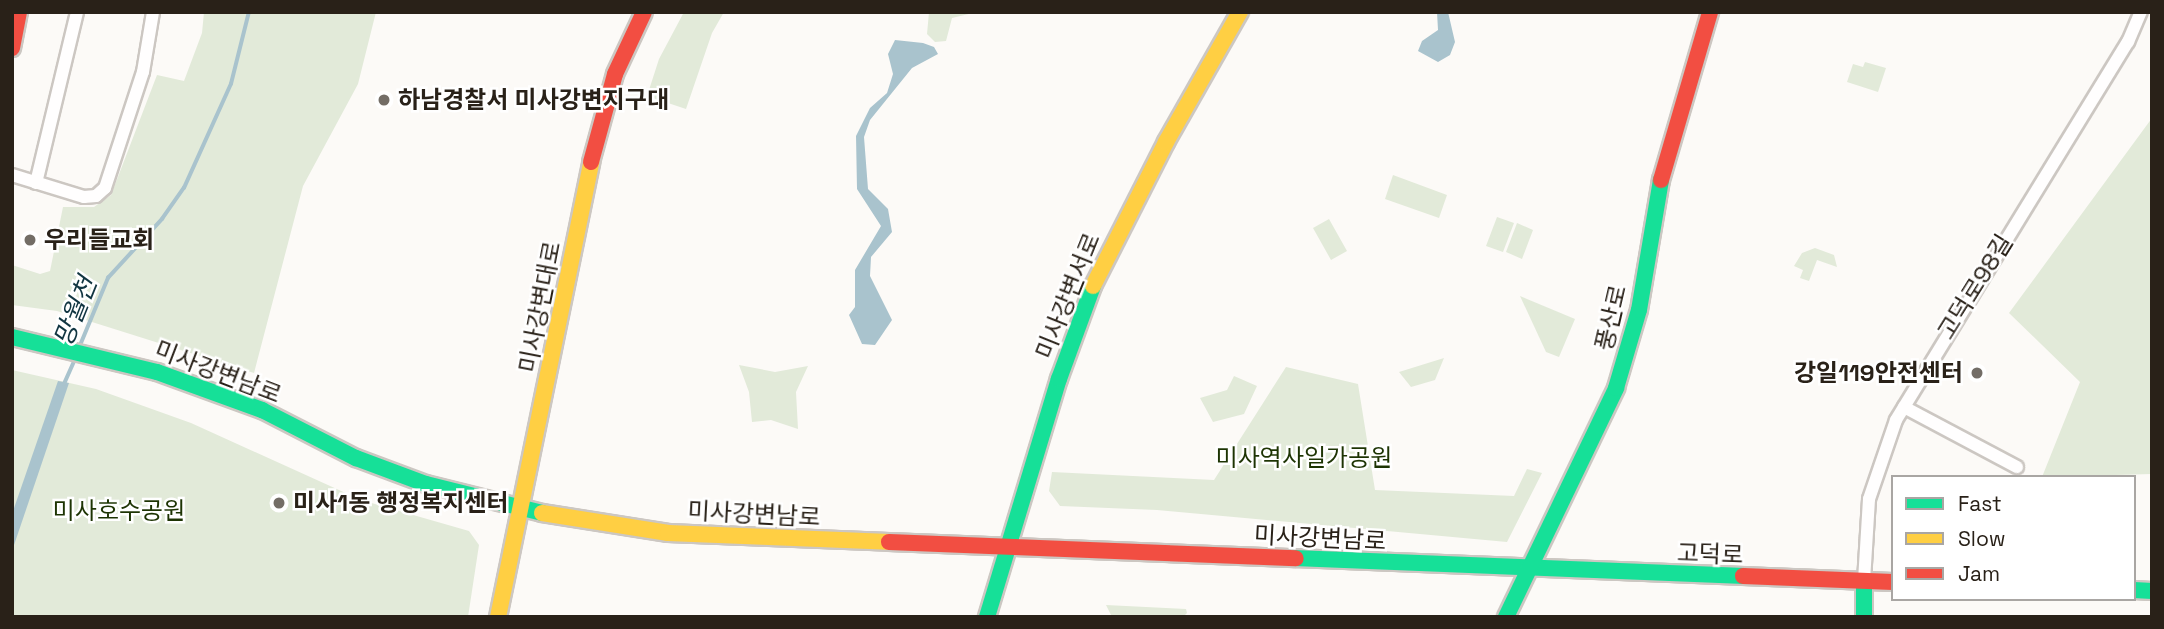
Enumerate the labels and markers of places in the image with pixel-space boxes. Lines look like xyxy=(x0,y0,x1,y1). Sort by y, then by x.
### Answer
place label: 하남경찰서 미사강변지구대 xyxy=(398,86,669,114)
marker: 하남경찰서 미사강변지구대 xyxy=(376,92,392,108)
place label: 우리들교회 xyxy=(44,226,154,254)
marker: 우리들교회 xyxy=(22,232,38,248)
place label: 강일119안전센터 xyxy=(1794,359,1963,387)
marker: 강일119안전센터 xyxy=(1969,365,1985,381)
place label: 미사1동 행정복지센터 xyxy=(293,489,509,517)
marker: 미사1동 행정복지센터 xyxy=(271,495,287,511)

